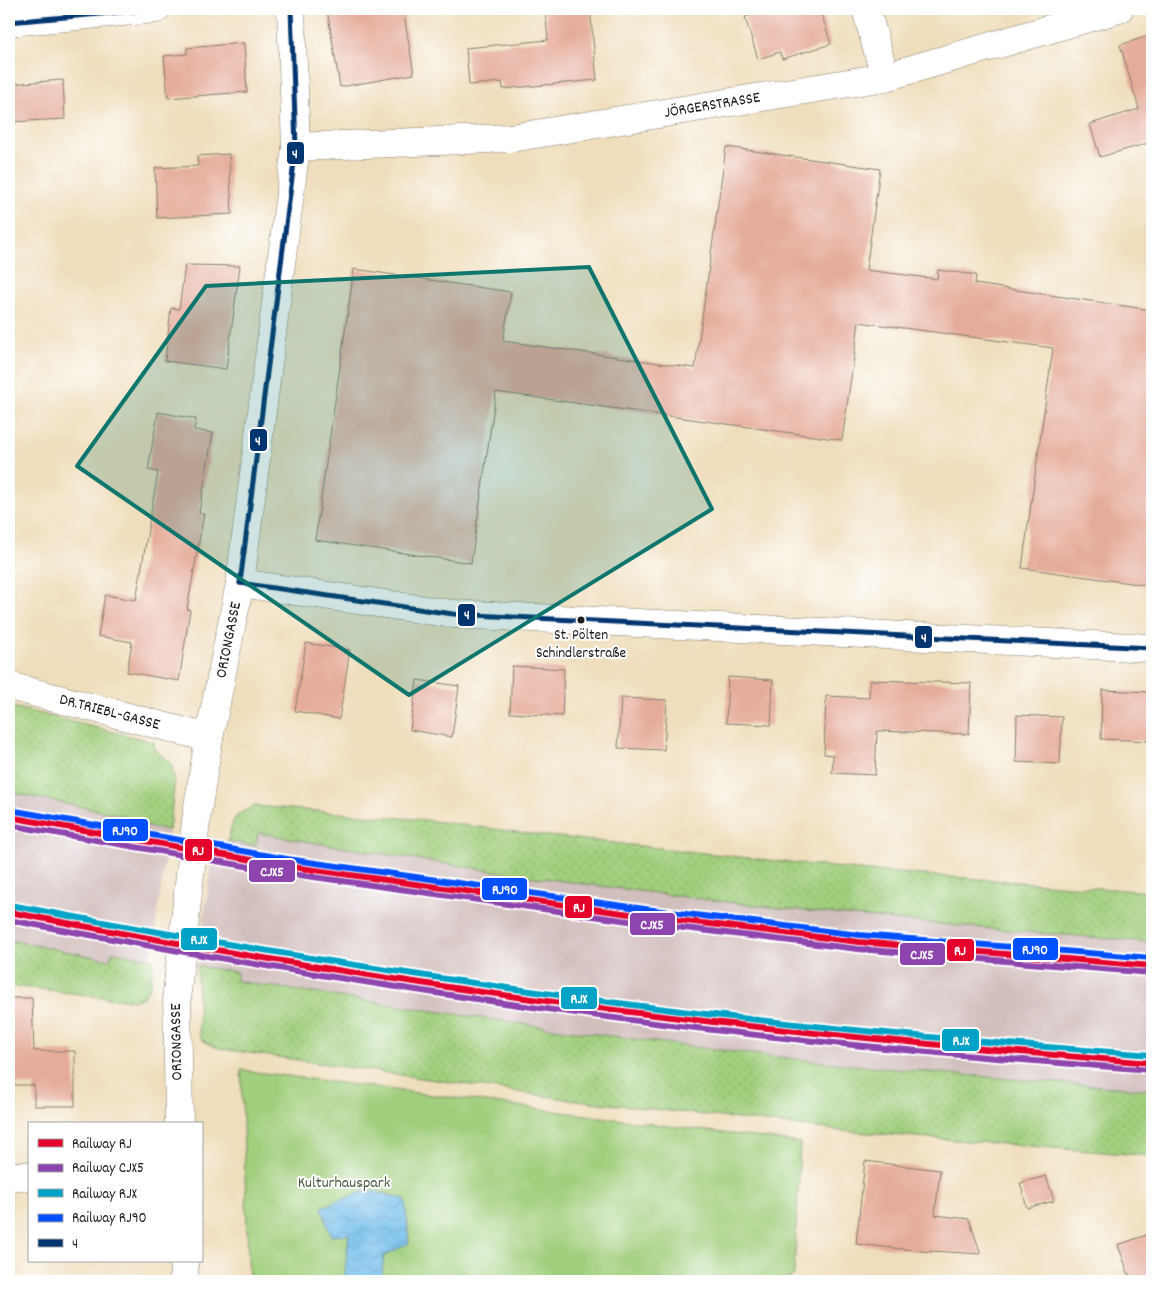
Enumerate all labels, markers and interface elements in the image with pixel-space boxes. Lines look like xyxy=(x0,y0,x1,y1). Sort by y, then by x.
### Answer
street label: JÖRGERSTRASSE xyxy=(662,86,763,124)
line badge: 4 xyxy=(286,141,305,165)
text: 4 xyxy=(292,145,298,165)
line badge: 4 xyxy=(249,428,268,452)
text: 4 xyxy=(255,432,261,452)
street label: ORIONGASSE xyxy=(210,599,248,680)
line badge: 4 xyxy=(457,603,476,627)
text: 4 xyxy=(464,606,470,626)
marker: St. Pölten Schindlerstraße xyxy=(576,615,586,625)
place label: St. Pölten Schindlerstraße xyxy=(536,625,626,665)
line badge: 4 xyxy=(914,625,933,649)
text: 4 xyxy=(921,629,927,649)
street label: DR.TRIEBL-GASSE xyxy=(57,688,163,736)
line badge: RJ90 xyxy=(102,818,149,842)
text: RJ90 xyxy=(112,822,138,842)
line badge: RJ xyxy=(184,838,213,862)
text: RJ xyxy=(192,842,204,862)
line badge: CJX5 xyxy=(248,859,296,883)
text: CJX5 xyxy=(260,863,284,883)
line badge: RJ90 xyxy=(481,877,528,901)
text: RJ90 xyxy=(492,881,518,901)
line badge: RJ xyxy=(564,895,593,919)
text: RJ xyxy=(573,899,585,919)
line badge: CJX5 xyxy=(629,912,676,936)
text: CJX5 xyxy=(640,916,664,936)
line badge: RJX xyxy=(180,927,218,951)
text: RJX xyxy=(191,931,207,951)
line badge: RJ90 xyxy=(1012,937,1059,961)
line badge: RJ xyxy=(946,938,975,962)
text: RJ90 xyxy=(1022,941,1048,961)
line badge: CJX5 xyxy=(899,942,946,966)
text: RJ xyxy=(954,942,966,962)
text: CJX5 xyxy=(910,946,934,966)
line badge: RJX xyxy=(560,986,598,1010)
text: RJX xyxy=(571,990,587,1010)
street label: ORIONGASSE xyxy=(165,1002,189,1081)
line badge: RJX xyxy=(941,1028,980,1052)
text: RJX xyxy=(953,1032,969,1052)
legend xyxy=(28,1122,202,1262)
text: Railway RJ xyxy=(72,1134,132,1156)
text: Railway CJX5 xyxy=(72,1158,144,1180)
park label: Kulturhauspark xyxy=(298,1172,390,1195)
text: Railway RJX xyxy=(72,1184,137,1206)
text: Railway RJ90 xyxy=(72,1208,147,1230)
text: 4 xyxy=(72,1234,78,1256)

